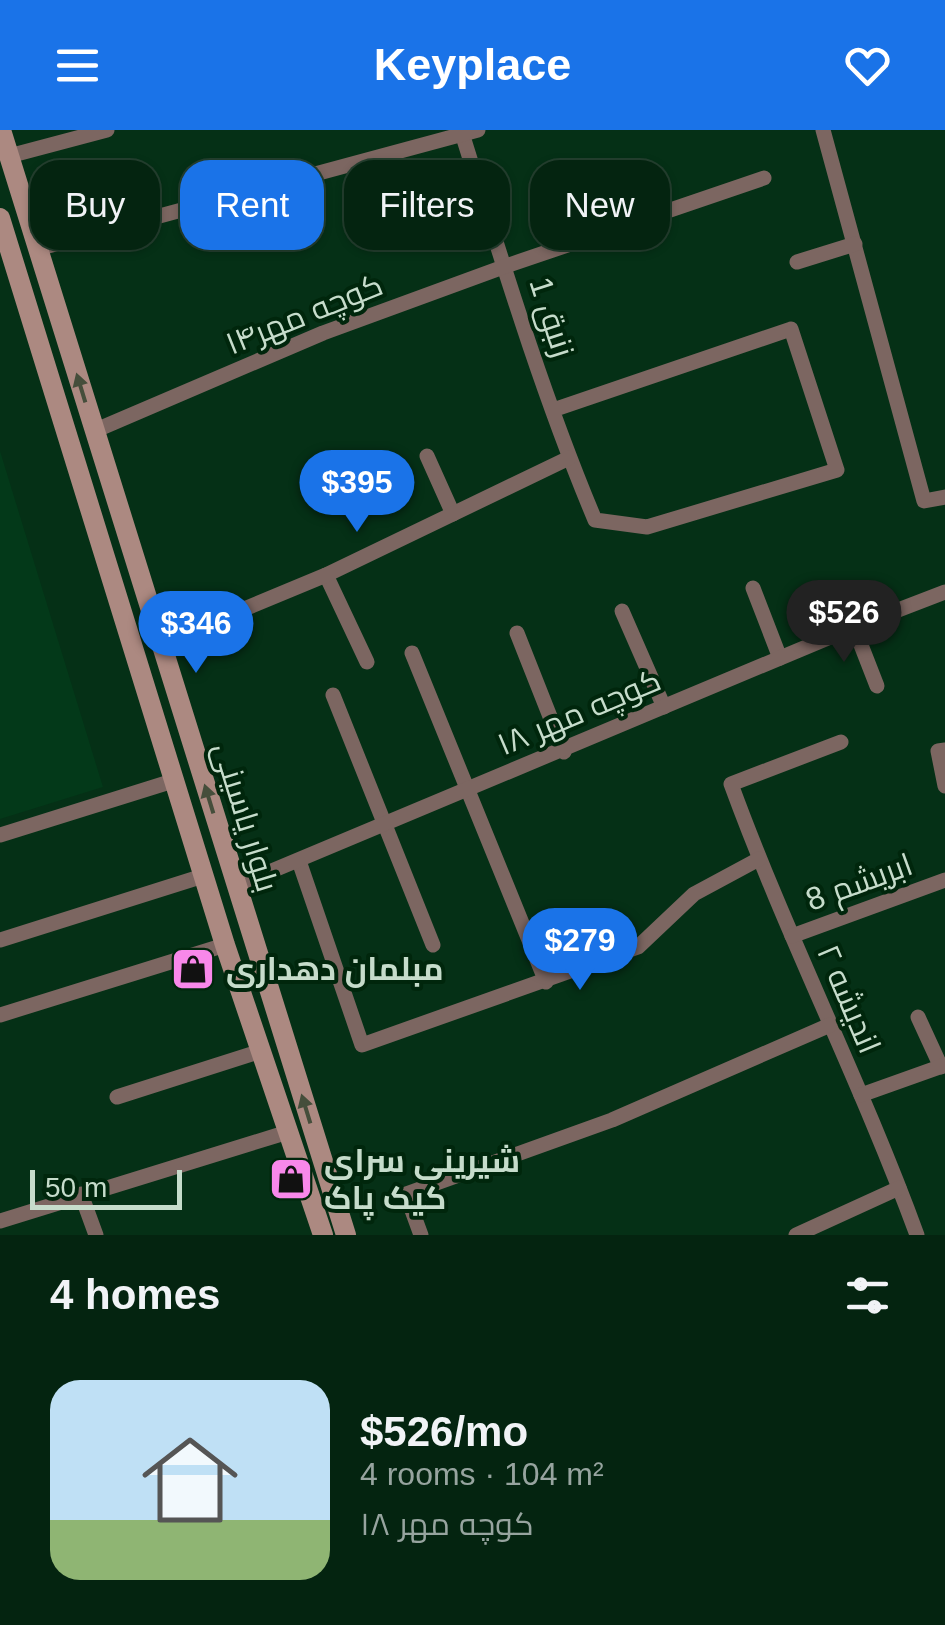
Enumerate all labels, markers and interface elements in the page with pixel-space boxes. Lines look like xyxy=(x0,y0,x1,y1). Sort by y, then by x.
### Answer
icon: menu xyxy=(50,38,105,93)
icon: heart xyxy=(840,38,895,93)
text: Keyplace xyxy=(374,39,571,90)
chip: Buy xyxy=(30,160,160,250)
chip: Rent xyxy=(180,160,324,250)
chip: Filters xyxy=(344,160,510,250)
chip: New xyxy=(530,160,670,250)
street label: کوچه مهر۱۴ xyxy=(220,266,389,365)
street label: زنبق 1 xyxy=(520,273,582,362)
one-way arrow xyxy=(73,372,88,403)
pin: $395 xyxy=(298,450,416,535)
text: $395 xyxy=(321,464,393,500)
pin: $526 xyxy=(785,580,903,665)
pin: $346 xyxy=(137,591,255,676)
text: $526 xyxy=(808,594,880,630)
text: $346 xyxy=(160,605,232,641)
street label: کوچه مهر ۱۸ xyxy=(492,662,667,765)
street label: بلوار یاسینی xyxy=(205,738,286,896)
one-way arrow xyxy=(200,783,215,813)
street label: ابریشم 8 xyxy=(801,846,918,922)
pin: $279 xyxy=(521,908,639,993)
text: $279 xyxy=(544,922,616,958)
street label: اندیشه ۲ xyxy=(810,939,888,1059)
shop icon: مبلمان دهداری xyxy=(170,946,216,992)
place label: مبلمان دهداری xyxy=(226,951,444,988)
one-way arrow xyxy=(298,1093,313,1123)
place label: شیرینی سرای کیک پاک xyxy=(324,1143,520,1221)
shop icon: شیرینی سرای کیک پاک xyxy=(268,1156,314,1202)
scale bar xyxy=(30,1165,182,1210)
text: 50 m xyxy=(45,1172,107,1203)
icon: filters xyxy=(840,1268,895,1323)
text: 4 homes xyxy=(50,1271,220,1318)
text: $526/mo xyxy=(360,1408,528,1455)
icon: home xyxy=(130,1420,250,1540)
text: 4 rooms · 104 m² xyxy=(360,1456,604,1492)
text: کوچه مهر ۱۸ xyxy=(360,1506,534,1542)

